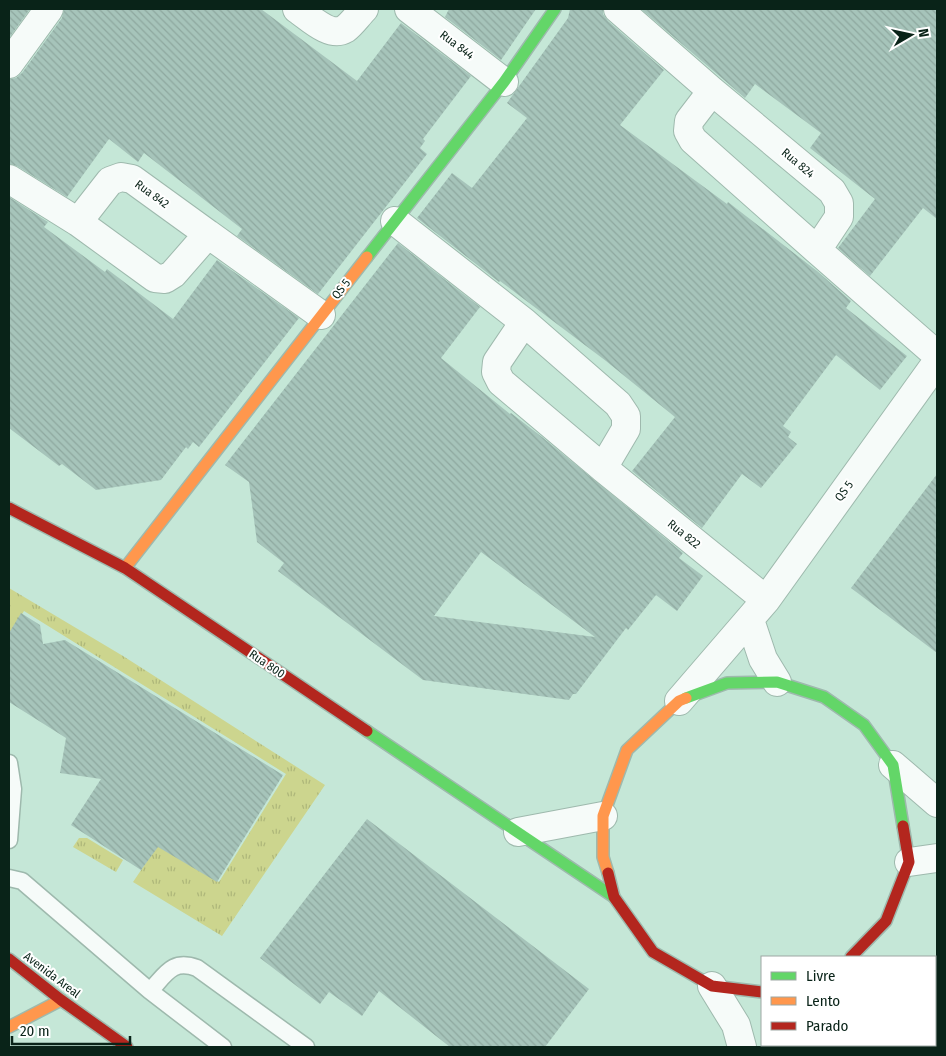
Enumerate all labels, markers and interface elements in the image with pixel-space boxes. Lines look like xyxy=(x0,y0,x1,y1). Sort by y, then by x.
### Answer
north arrow xyxy=(886,10,936,60)
street label: Rua 844 xyxy=(437,28,477,62)
text: N xyxy=(914,28,932,39)
street label: Rua 824 xyxy=(779,145,817,181)
street label: Rua 842 xyxy=(132,177,172,211)
street label: QS 5 xyxy=(329,276,354,302)
street label: QS 5 xyxy=(832,478,856,504)
street label: Rua 822 xyxy=(665,517,703,551)
street label: Rua 800 xyxy=(246,647,288,681)
street label: Avenida Areal xyxy=(21,949,83,1001)
legend xyxy=(761,956,936,1046)
text: Livre xyxy=(806,967,835,985)
text: Lento xyxy=(806,992,840,1010)
scale bar xyxy=(12,1014,130,1046)
text: Parado xyxy=(806,1017,849,1035)
text: 20 m xyxy=(20,1022,50,1040)

